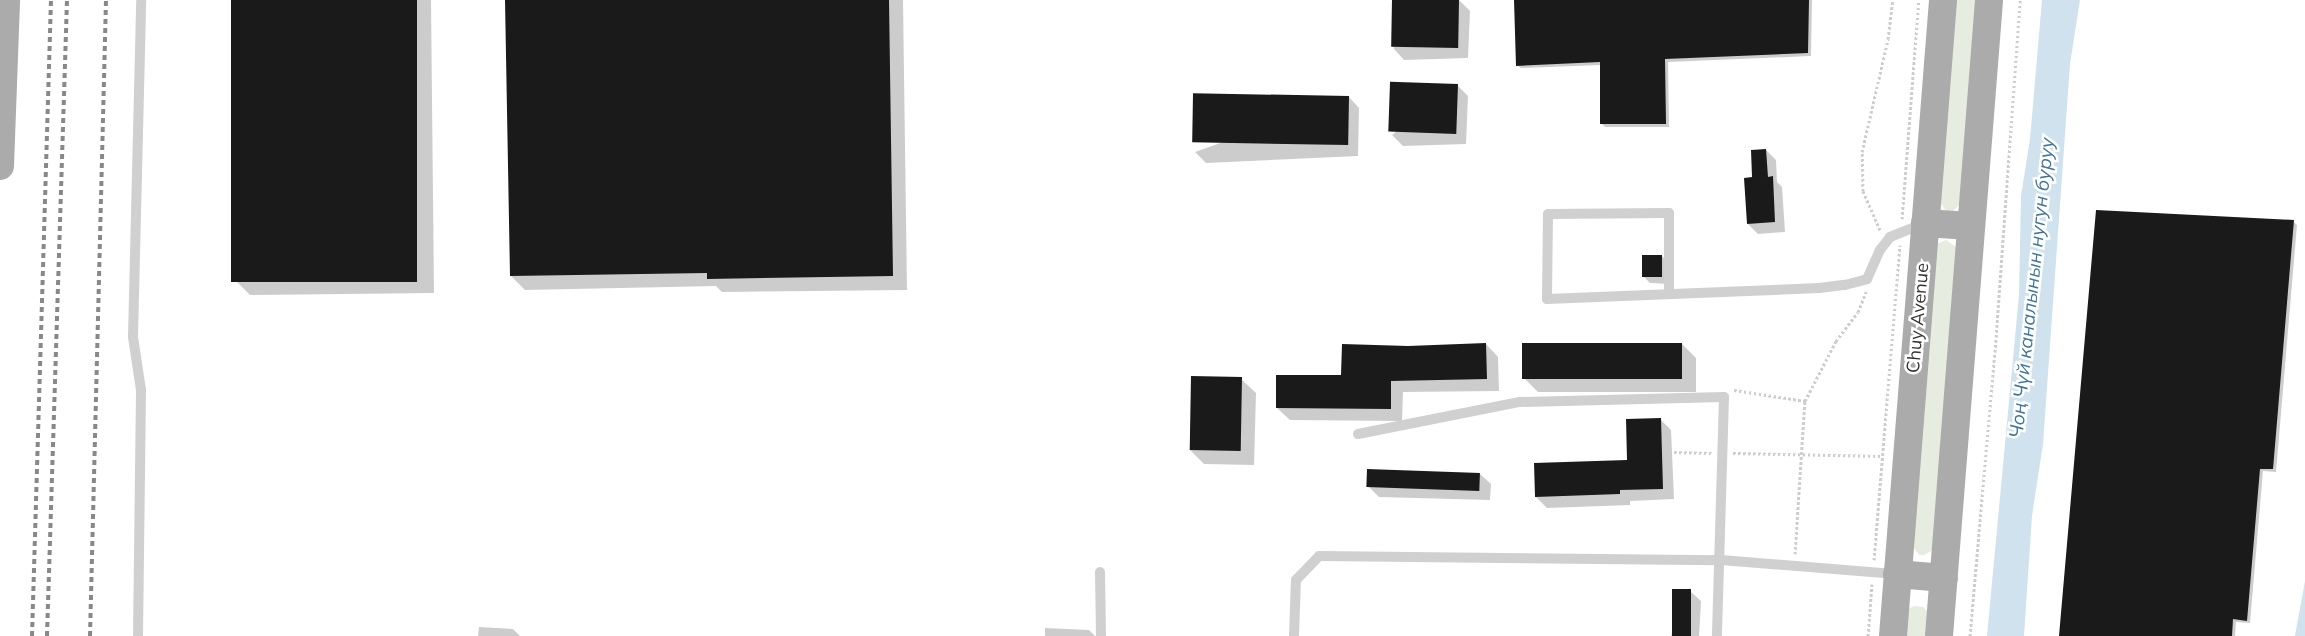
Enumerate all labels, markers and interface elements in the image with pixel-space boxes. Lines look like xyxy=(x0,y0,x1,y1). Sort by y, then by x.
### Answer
water label: Чоң Чүй каналынын нугун буруу xyxy=(2005,137,2059,439)
street label: Chuy Avenue xyxy=(1902,262,1934,374)

